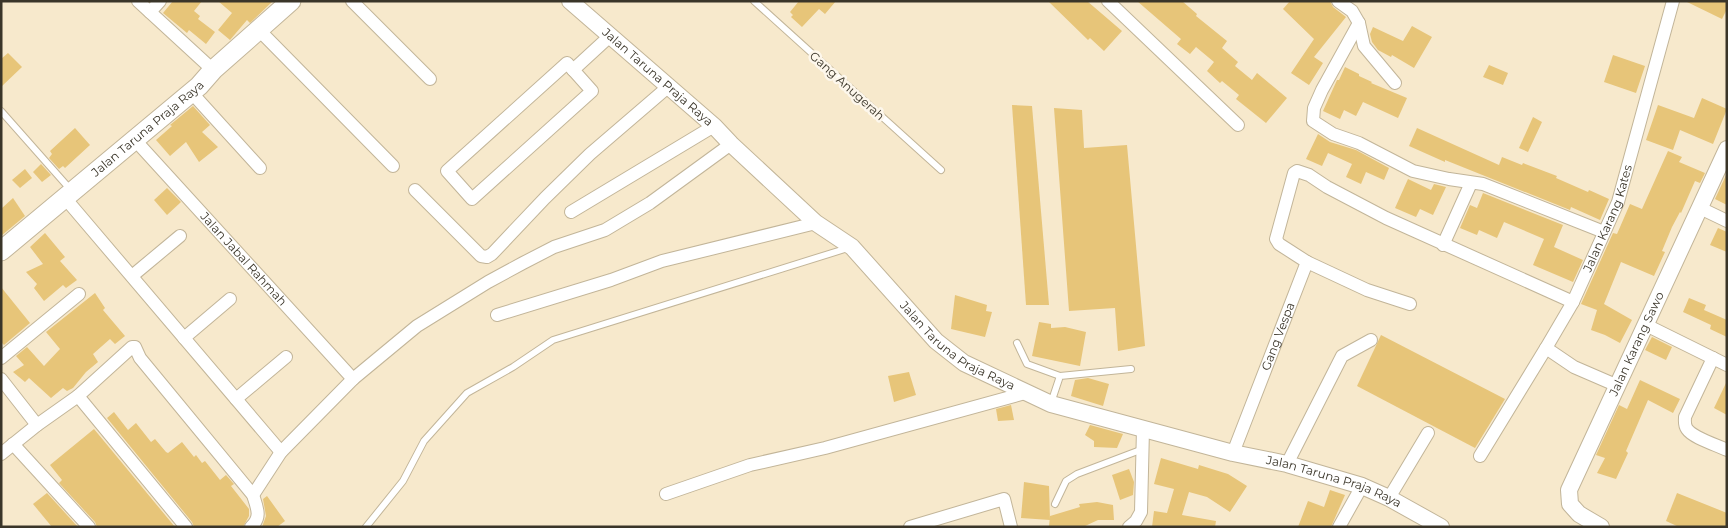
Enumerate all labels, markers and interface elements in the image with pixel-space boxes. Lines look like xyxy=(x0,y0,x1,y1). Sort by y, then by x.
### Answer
street label: Jalan Taruna Praja Raya xyxy=(599,24,716,129)
street label: Gang Anugerah xyxy=(807,48,888,123)
street label: Jalan Taruna Praja Raya xyxy=(87,78,207,180)
street label: Jalan Karang Kates xyxy=(1579,163,1635,275)
street label: Jalan Jabal Rahmah xyxy=(197,208,290,308)
street label: Jalan Karang Sawo xyxy=(1605,289,1667,399)
street label: Jalan Taruna Praja Raya xyxy=(896,297,1018,393)
street label: Gang Vespa xyxy=(1258,300,1298,373)
street label: Jalan Taruna Praja Raya xyxy=(1264,452,1404,510)

